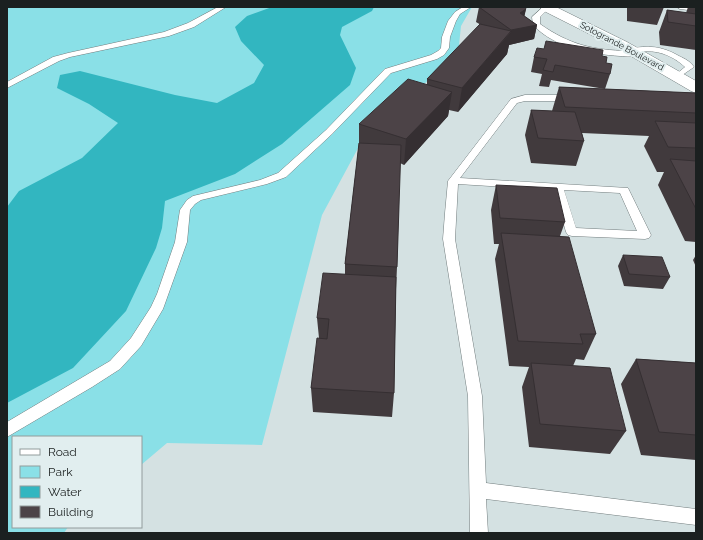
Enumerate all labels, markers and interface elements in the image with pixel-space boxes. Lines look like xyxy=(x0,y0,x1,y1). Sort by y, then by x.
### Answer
street label: Sotogrande Boulevard xyxy=(578,20,666,73)
legend xyxy=(12,436,142,528)
text: Road xyxy=(48,445,77,459)
text: Park xyxy=(48,465,73,479)
text: Water xyxy=(48,485,82,499)
text: Building xyxy=(48,505,94,519)

